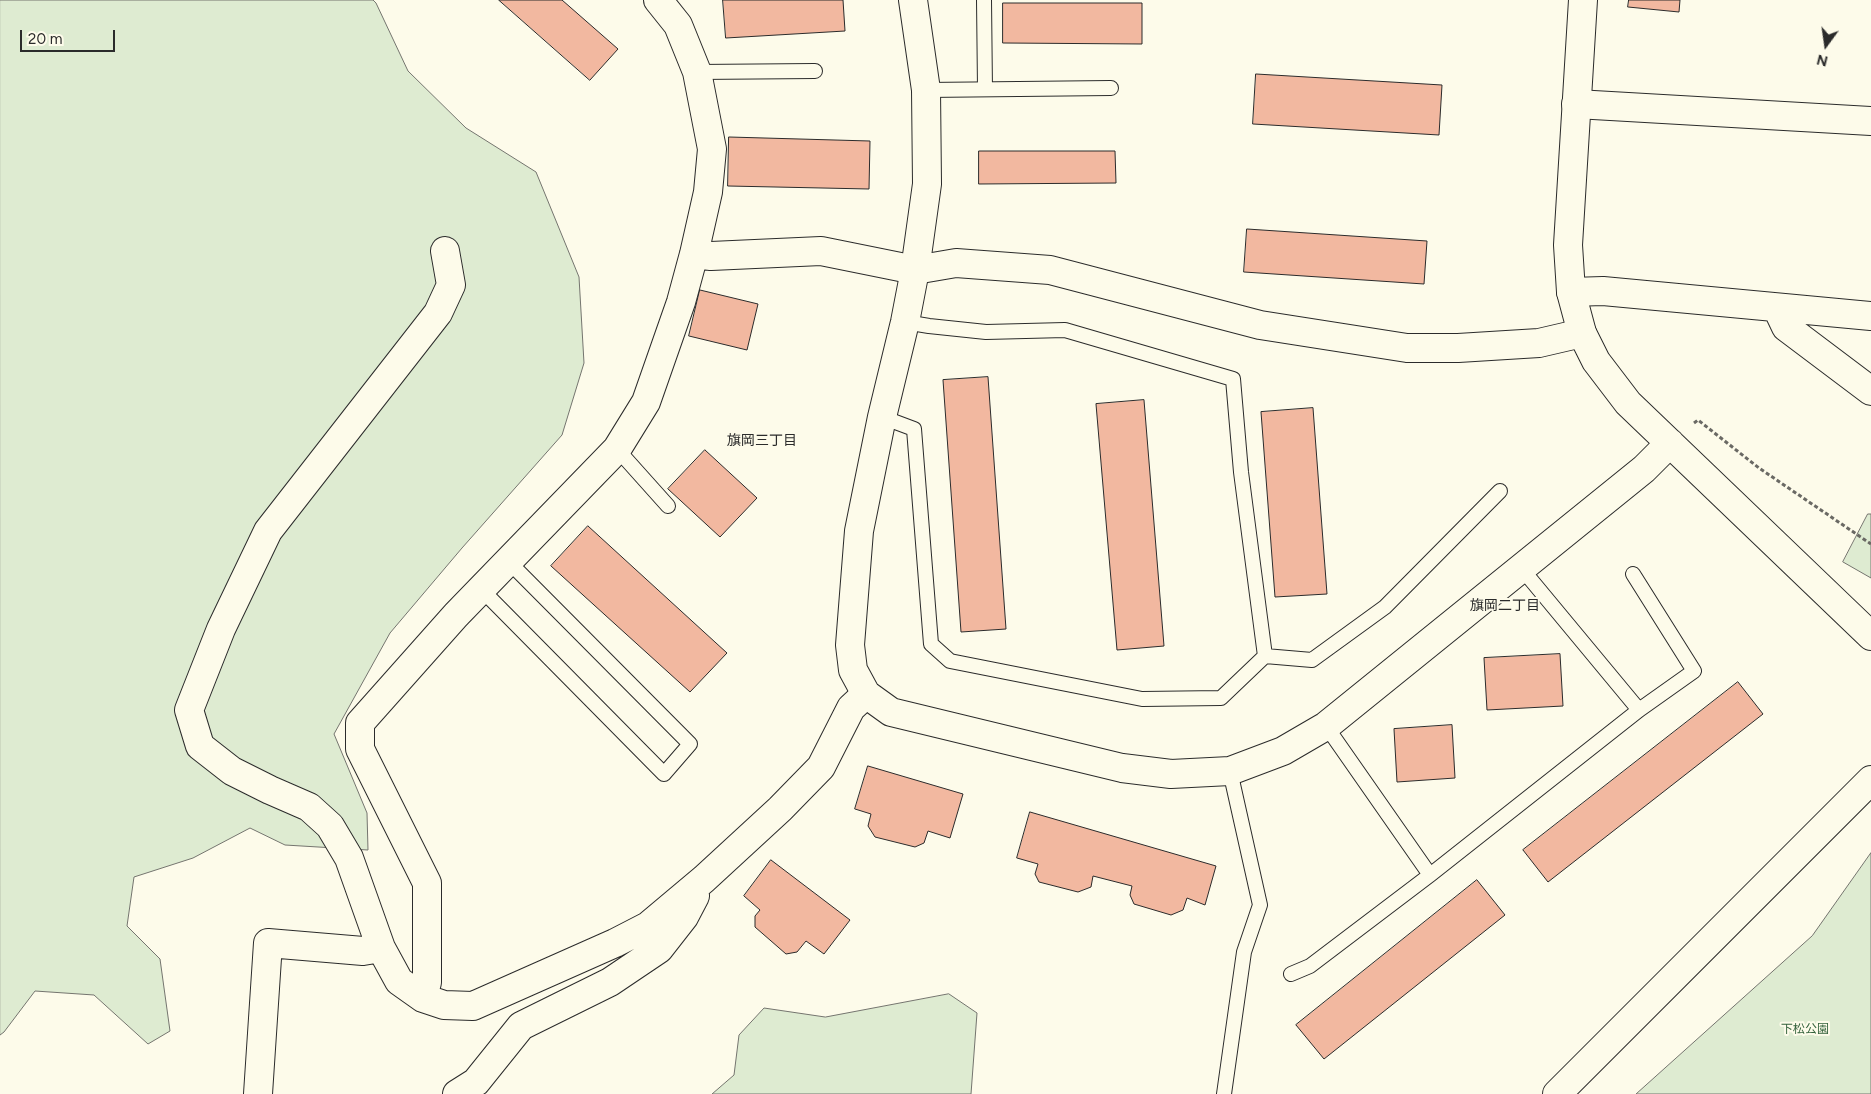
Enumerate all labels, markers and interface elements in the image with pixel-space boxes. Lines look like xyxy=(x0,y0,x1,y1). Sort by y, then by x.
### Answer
scale bar xyxy=(22,20,118,52)
north arrow xyxy=(1801,20,1851,70)
text: 20 m xyxy=(28,30,62,48)
text: N xyxy=(1815,50,1830,70)
district label: 旗岡三丁目 xyxy=(727,433,797,449)
district label: 旗岡二丁目 xyxy=(1470,598,1540,614)
park label: 下松公園 xyxy=(1781,1022,1829,1036)

